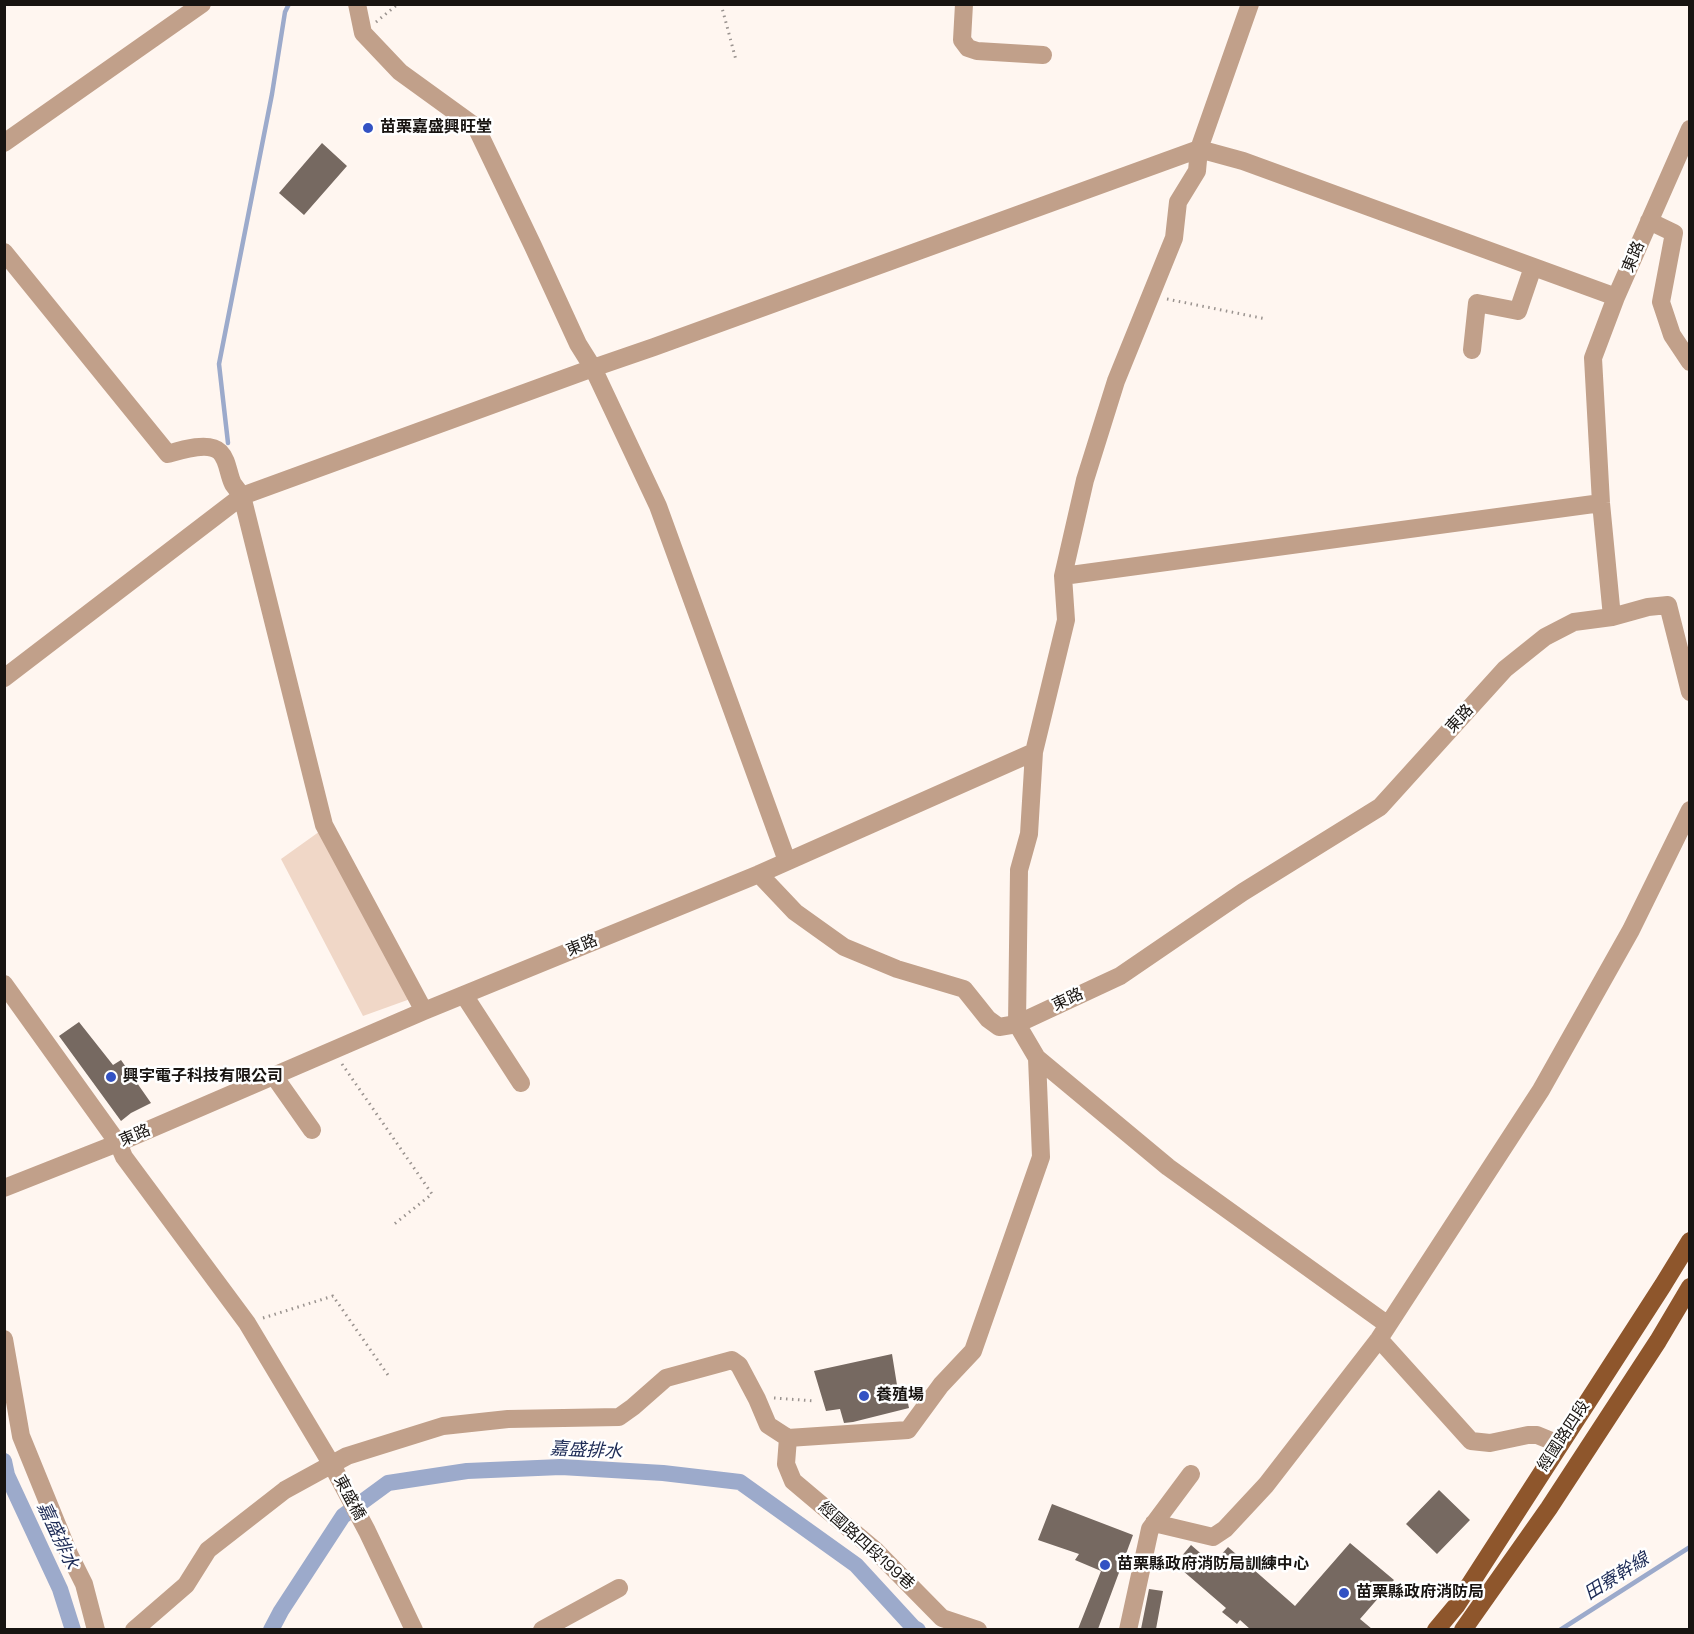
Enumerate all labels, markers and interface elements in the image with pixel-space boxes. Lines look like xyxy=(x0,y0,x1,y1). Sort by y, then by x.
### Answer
place label: 苗栗嘉盛興旺堂 xyxy=(380,118,492,138)
marker: 苗栗嘉盛興旺堂 xyxy=(361,121,375,135)
street label: 東路 xyxy=(1619,239,1649,275)
street label: 東路 xyxy=(1442,701,1478,737)
street label: 東路 xyxy=(564,931,600,961)
street label: 東路 xyxy=(1049,985,1087,1015)
place label: 興宇電子科技有限公司 xyxy=(123,1067,283,1087)
marker: 興宇電子科技有限公司 xyxy=(104,1070,118,1084)
street label: 東路 xyxy=(117,1121,153,1151)
place label: 養殖場 xyxy=(876,1386,924,1406)
marker: 養殖場 xyxy=(857,1389,871,1403)
street label: 經國路四段 xyxy=(1534,1397,1594,1475)
water label: 嘉盛排水 xyxy=(549,1438,623,1464)
street label: 東盛橋 xyxy=(329,1472,369,1524)
street label: 經國路四段199巷 xyxy=(814,1498,918,1594)
water label: 嘉盛排水 xyxy=(32,1499,82,1573)
water label: 田寮幹線 xyxy=(1581,1549,1653,1605)
place label: 苗栗縣政府消防局訓練中心 xyxy=(1117,1555,1309,1575)
marker: 苗栗縣政府消防局訓練中心 xyxy=(1098,1558,1112,1572)
place label: 苗栗縣政府消防局 xyxy=(1356,1583,1484,1603)
marker: 苗栗縣政府消防局 xyxy=(1337,1586,1351,1600)

